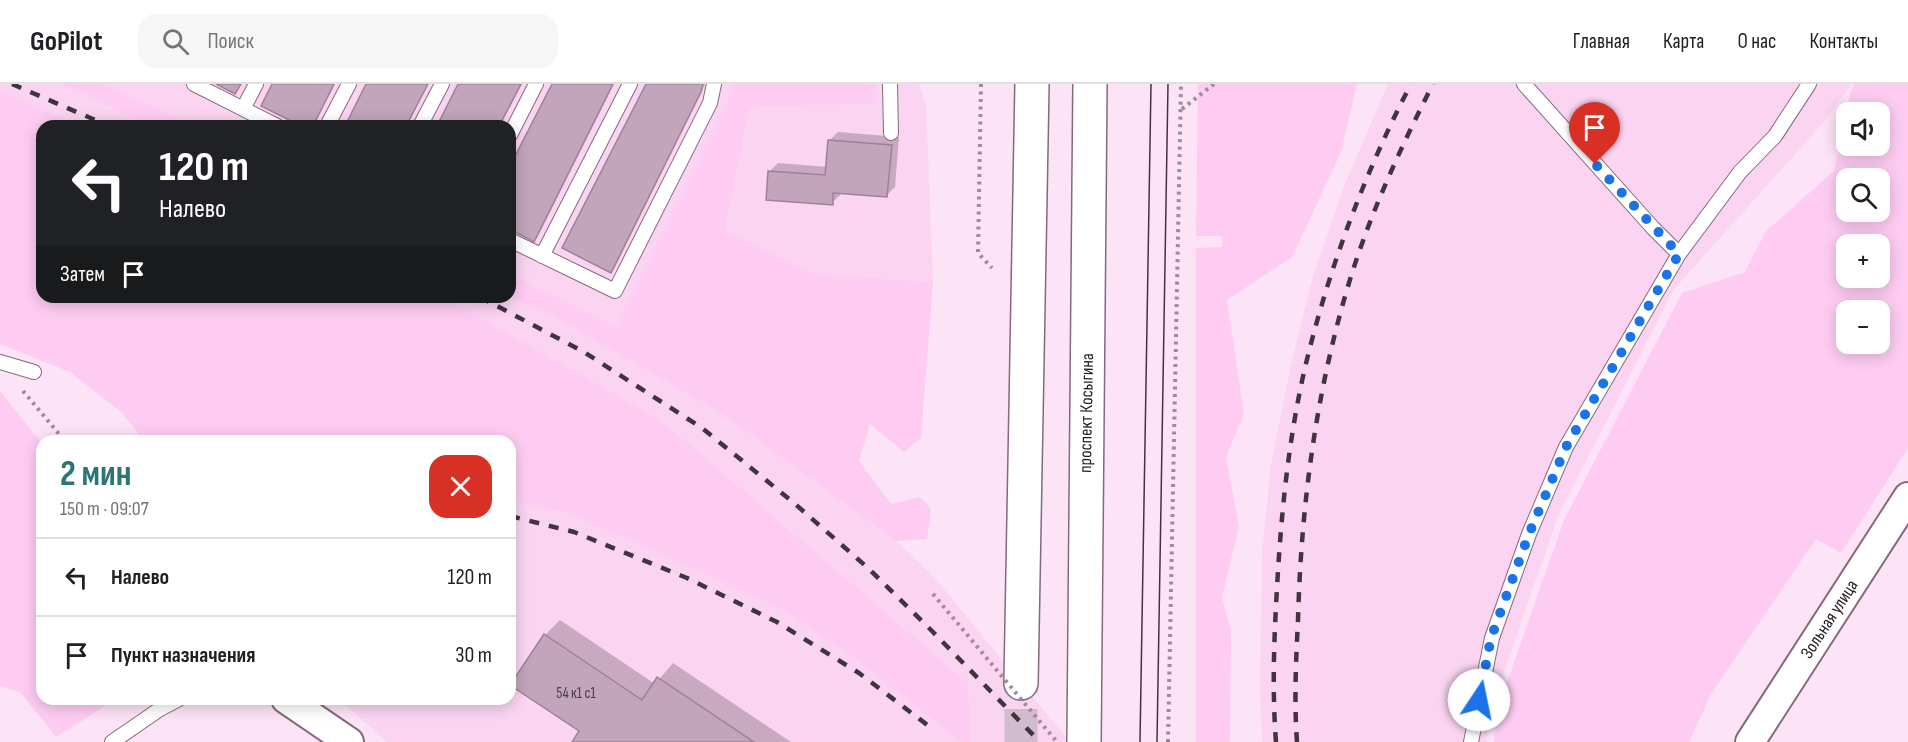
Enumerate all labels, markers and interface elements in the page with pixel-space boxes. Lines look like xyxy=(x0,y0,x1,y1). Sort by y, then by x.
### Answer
search box xyxy=(138,14,558,68)
text: GoPilot xyxy=(30,25,102,58)
icon: search xyxy=(159,25,192,58)
text: Поиск xyxy=(207,28,254,55)
text: Главная xyxy=(1573,29,1630,54)
text: Карта xyxy=(1663,29,1704,54)
text: О нас xyxy=(1737,29,1776,54)
text: Контакты xyxy=(1809,29,1878,54)
pin xyxy=(1569,102,1620,164)
map controls xyxy=(1836,102,1890,354)
button: sound xyxy=(1836,102,1890,156)
icon: arrive xyxy=(1578,111,1611,144)
text: 120 m xyxy=(159,142,249,193)
icon: left xyxy=(60,144,138,222)
button: search xyxy=(1836,168,1890,222)
text: Налево xyxy=(159,193,226,225)
button: + xyxy=(1836,234,1890,288)
icon: arrive xyxy=(117,258,150,291)
text: Затем xyxy=(60,261,105,288)
button: − xyxy=(1836,300,1890,354)
street label: проспект Косыгина xyxy=(1075,353,1098,473)
text: 2 мин xyxy=(60,453,131,496)
button: close xyxy=(429,455,492,518)
text: 150 m · 09:07 xyxy=(60,497,149,521)
icon: left xyxy=(60,561,93,594)
text: Налево xyxy=(111,564,169,591)
text: 120 m xyxy=(448,564,492,591)
street label: Зольная улица xyxy=(1796,576,1863,663)
icon: arrive xyxy=(60,639,93,672)
text: Пункт назначения xyxy=(111,642,255,669)
text: 30 m xyxy=(455,642,492,669)
position arrow xyxy=(1447,668,1511,732)
house number: 54 к1 с1 xyxy=(556,684,596,703)

